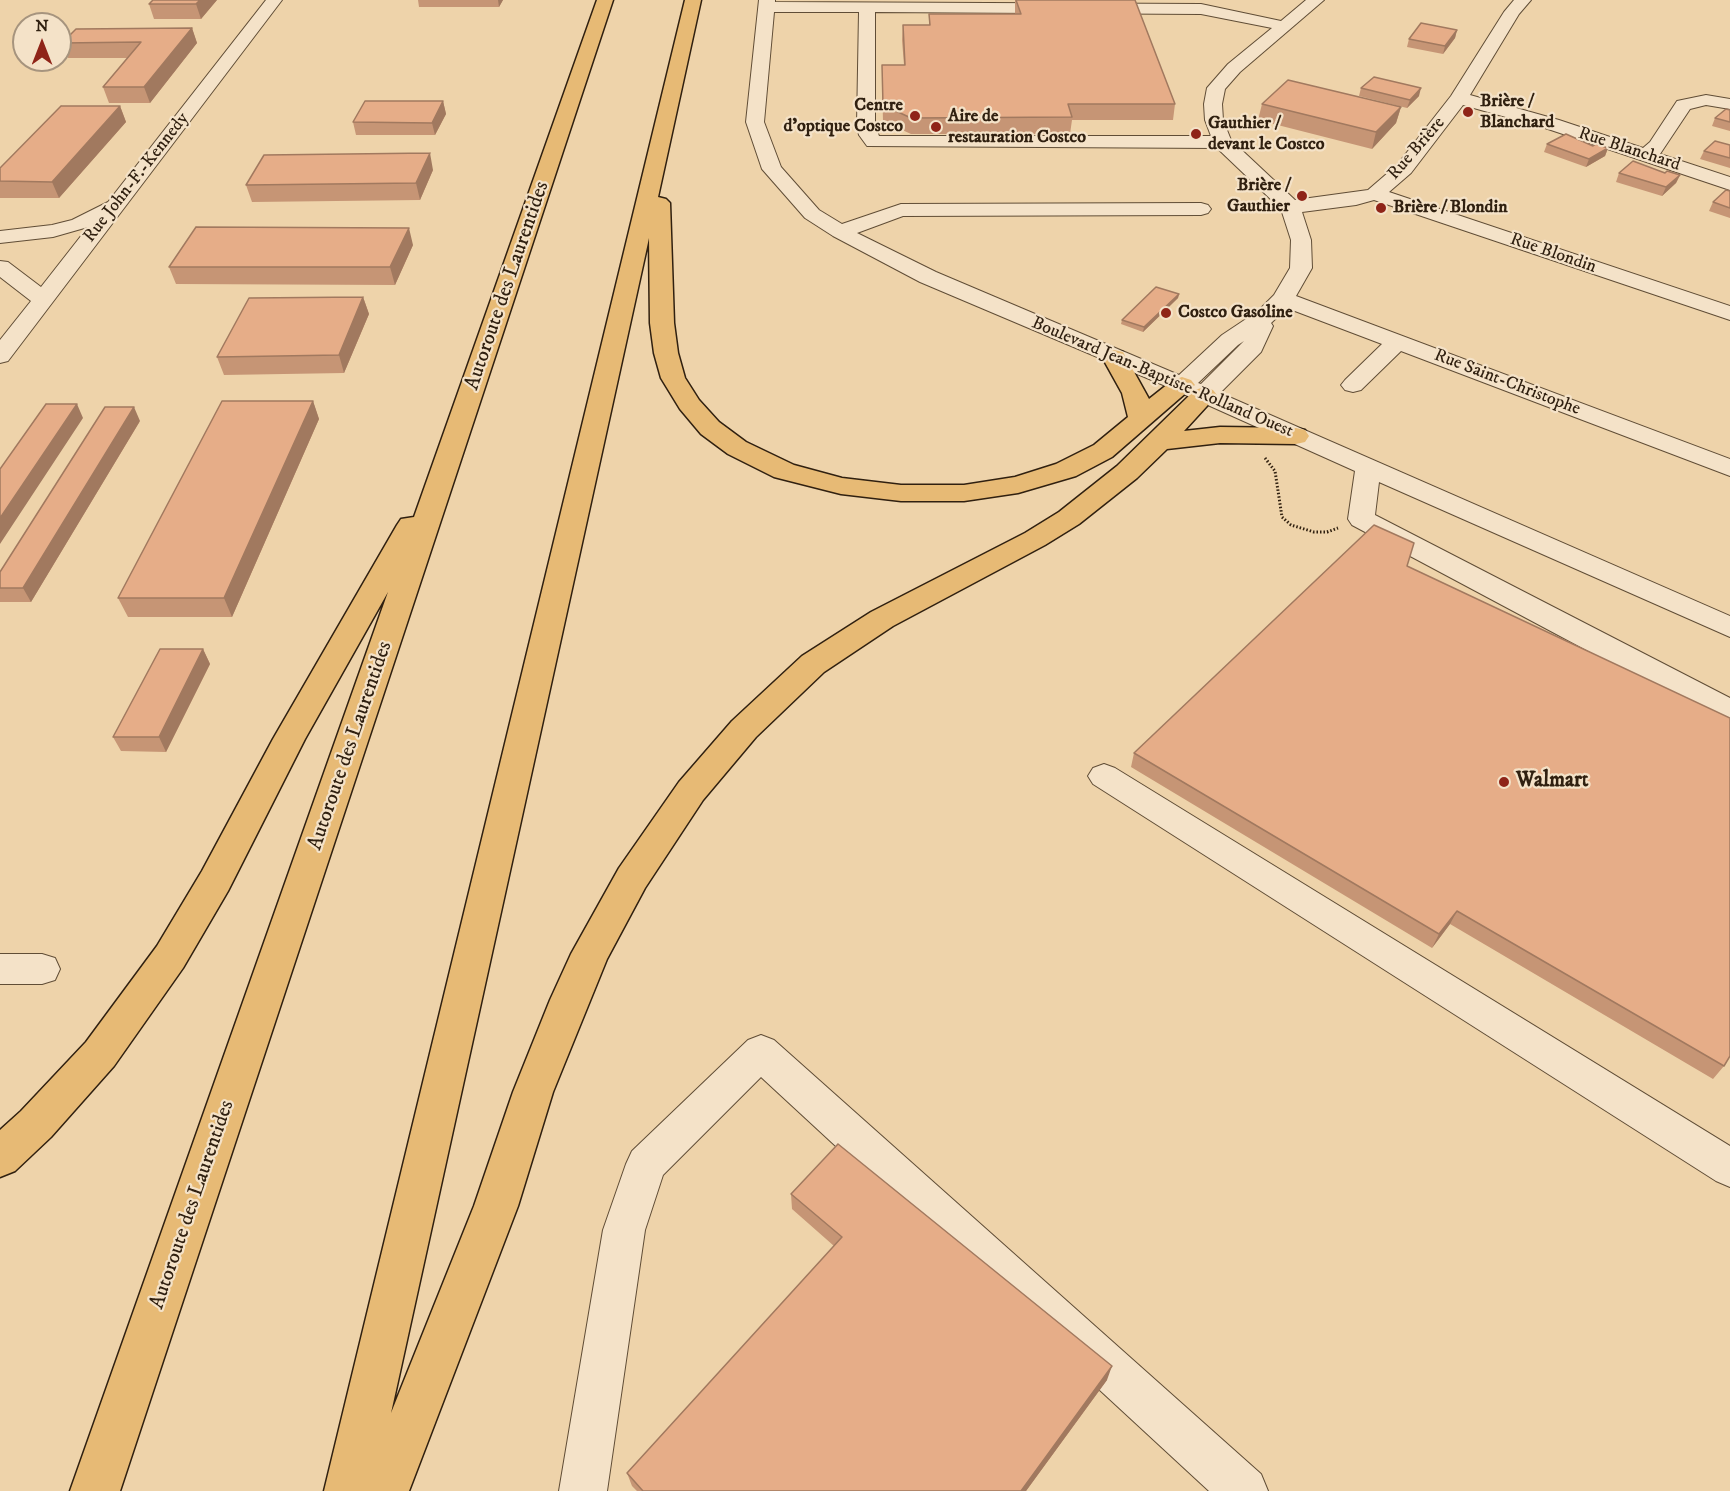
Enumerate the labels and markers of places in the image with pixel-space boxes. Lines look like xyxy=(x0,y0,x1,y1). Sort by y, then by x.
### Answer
place label: Brière / Blanchard xyxy=(1480,91,1554,134)
place label: Centre d'optique Costco xyxy=(784,95,903,138)
marker: Brière / Blanchard xyxy=(1461,105,1475,119)
place label: Aire de restauration Costco xyxy=(948,106,1086,148)
marker: Centre d'optique Costco xyxy=(908,109,922,123)
place label: Gauthier / devant le Costco xyxy=(1208,113,1325,156)
marker: Aire de restauration Costco xyxy=(929,120,943,134)
marker: Gauthier / devant le Costco xyxy=(1189,127,1203,141)
place label: Brière / Gauthier xyxy=(1227,175,1290,218)
marker: Brière / Gauthier xyxy=(1295,189,1309,203)
place label: Brière / Blondin xyxy=(1393,197,1508,219)
marker: Brière / Blondin xyxy=(1374,201,1388,215)
place label: Costco Gasoline xyxy=(1178,302,1293,324)
marker: Costco Gasoline xyxy=(1159,306,1173,320)
place label: Walmart xyxy=(1516,769,1588,795)
marker: Walmart xyxy=(1497,775,1511,789)

